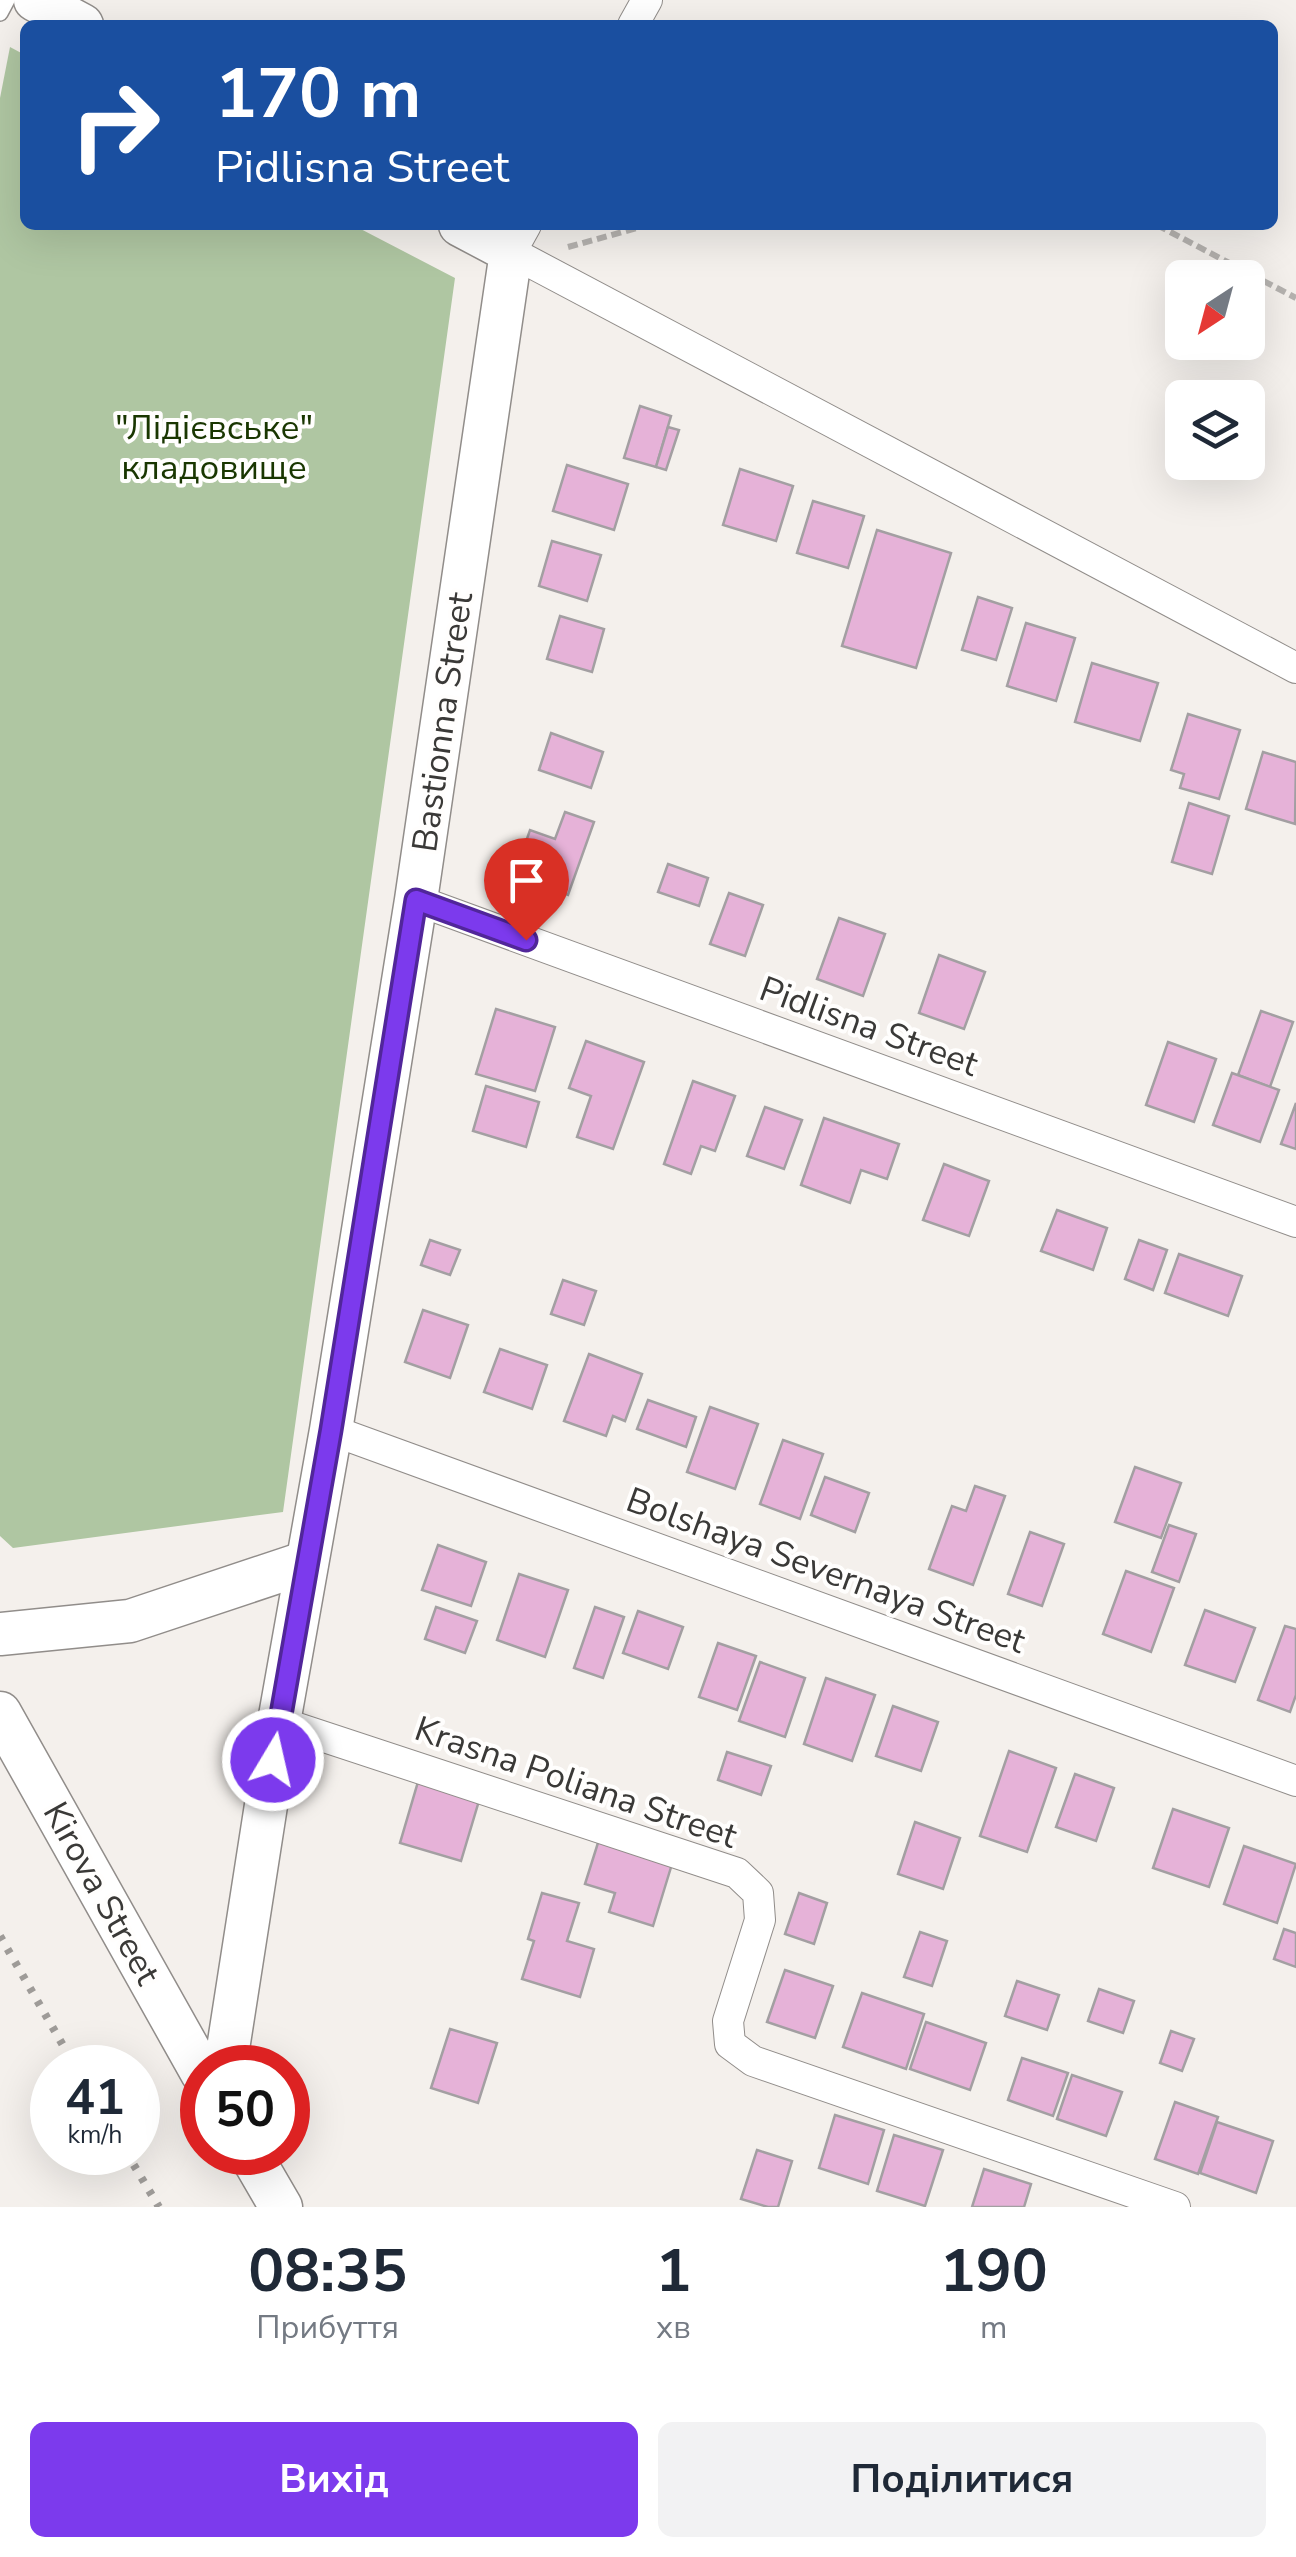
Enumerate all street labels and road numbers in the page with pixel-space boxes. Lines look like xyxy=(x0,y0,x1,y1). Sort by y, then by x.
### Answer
street label: Bastionna Street xyxy=(401,589,484,855)
street label: Pidlisna Street xyxy=(753,965,985,1088)
street label: Bolshaya Severnaya Street xyxy=(620,1476,1033,1665)
street label: Krasna Poliana Street xyxy=(408,1705,744,1860)
street label: Kirova Street xyxy=(32,1793,171,1994)

